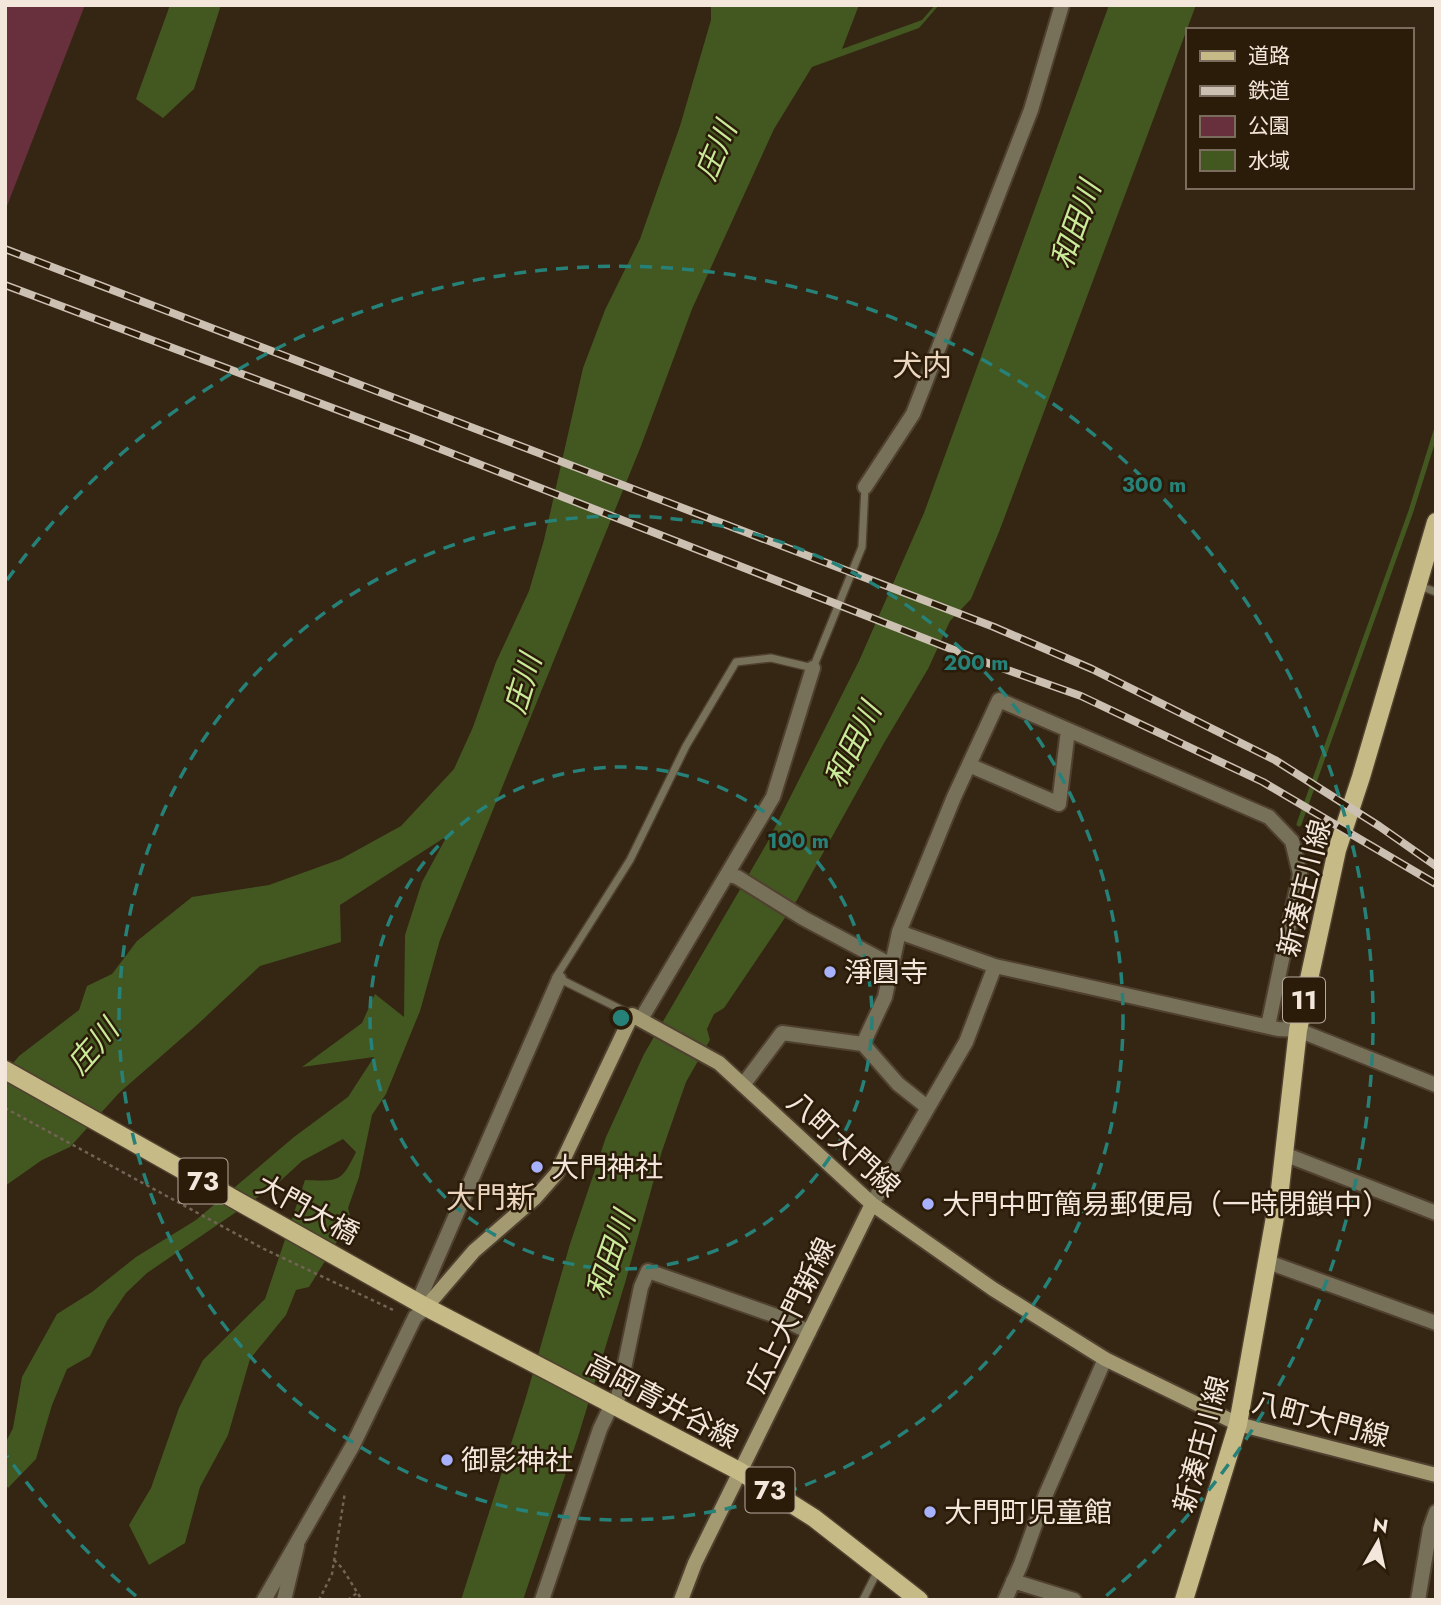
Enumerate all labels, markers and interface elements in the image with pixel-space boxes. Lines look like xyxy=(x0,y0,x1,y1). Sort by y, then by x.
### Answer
legend xyxy=(1186,28,1413,189)
text: 道路 xyxy=(1248,41,1290,71)
text: 鉄道 xyxy=(1248,76,1290,106)
text: 公園 xyxy=(1248,111,1290,141)
water label: 庄川 xyxy=(684,112,748,187)
text: 水域 xyxy=(1248,146,1290,176)
water label: 和田川 xyxy=(1040,172,1112,274)
district label: 犬内 xyxy=(892,344,952,387)
text: 300 m xyxy=(1122,470,1186,500)
water label: 庄川 xyxy=(493,646,553,719)
text: 200 m xyxy=(943,648,1009,678)
water label: 和田川 xyxy=(813,692,893,795)
street label: 新湊庄川線 xyxy=(1268,815,1341,961)
text: 100 m xyxy=(767,826,829,856)
place label: 淨圓寺 xyxy=(844,952,928,993)
marker: 淨圓寺 xyxy=(822,964,838,980)
road number: 11 xyxy=(1283,978,1325,1023)
centre of rings xyxy=(609,1006,633,1030)
water label: 庄川 xyxy=(57,1008,130,1083)
street label: 八町大門線 xyxy=(778,1082,909,1206)
place label: 大門神社 xyxy=(551,1147,663,1188)
road number: 73 xyxy=(178,1158,228,1204)
marker: 大門神社 xyxy=(529,1159,545,1175)
street label: 大門大橋 xyxy=(249,1164,367,1255)
district label: 大門新 xyxy=(446,1176,536,1219)
place label: 大門中町簡易郵便局（一時閉鎖中） xyxy=(942,1184,1390,1225)
marker: 大門中町簡易郵便局（一時閉鎖中） xyxy=(920,1196,936,1212)
water label: 和田川 xyxy=(576,1202,646,1304)
street label: 広上大門新線 xyxy=(735,1231,846,1400)
street label: 高岡青井谷線 xyxy=(578,1344,746,1459)
street label: 新湊庄川線 xyxy=(1164,1371,1239,1517)
street label: 八町大門線 xyxy=(1248,1382,1394,1457)
place label: 御影神社 xyxy=(461,1440,573,1481)
marker: 御影神社 xyxy=(439,1452,455,1468)
road number: 73 xyxy=(746,1468,794,1512)
place label: 大門町児童館 xyxy=(944,1492,1112,1533)
marker: 大門町児童館 xyxy=(922,1504,938,1520)
north arrow xyxy=(1343,1507,1413,1577)
text: N xyxy=(1371,1511,1390,1540)

